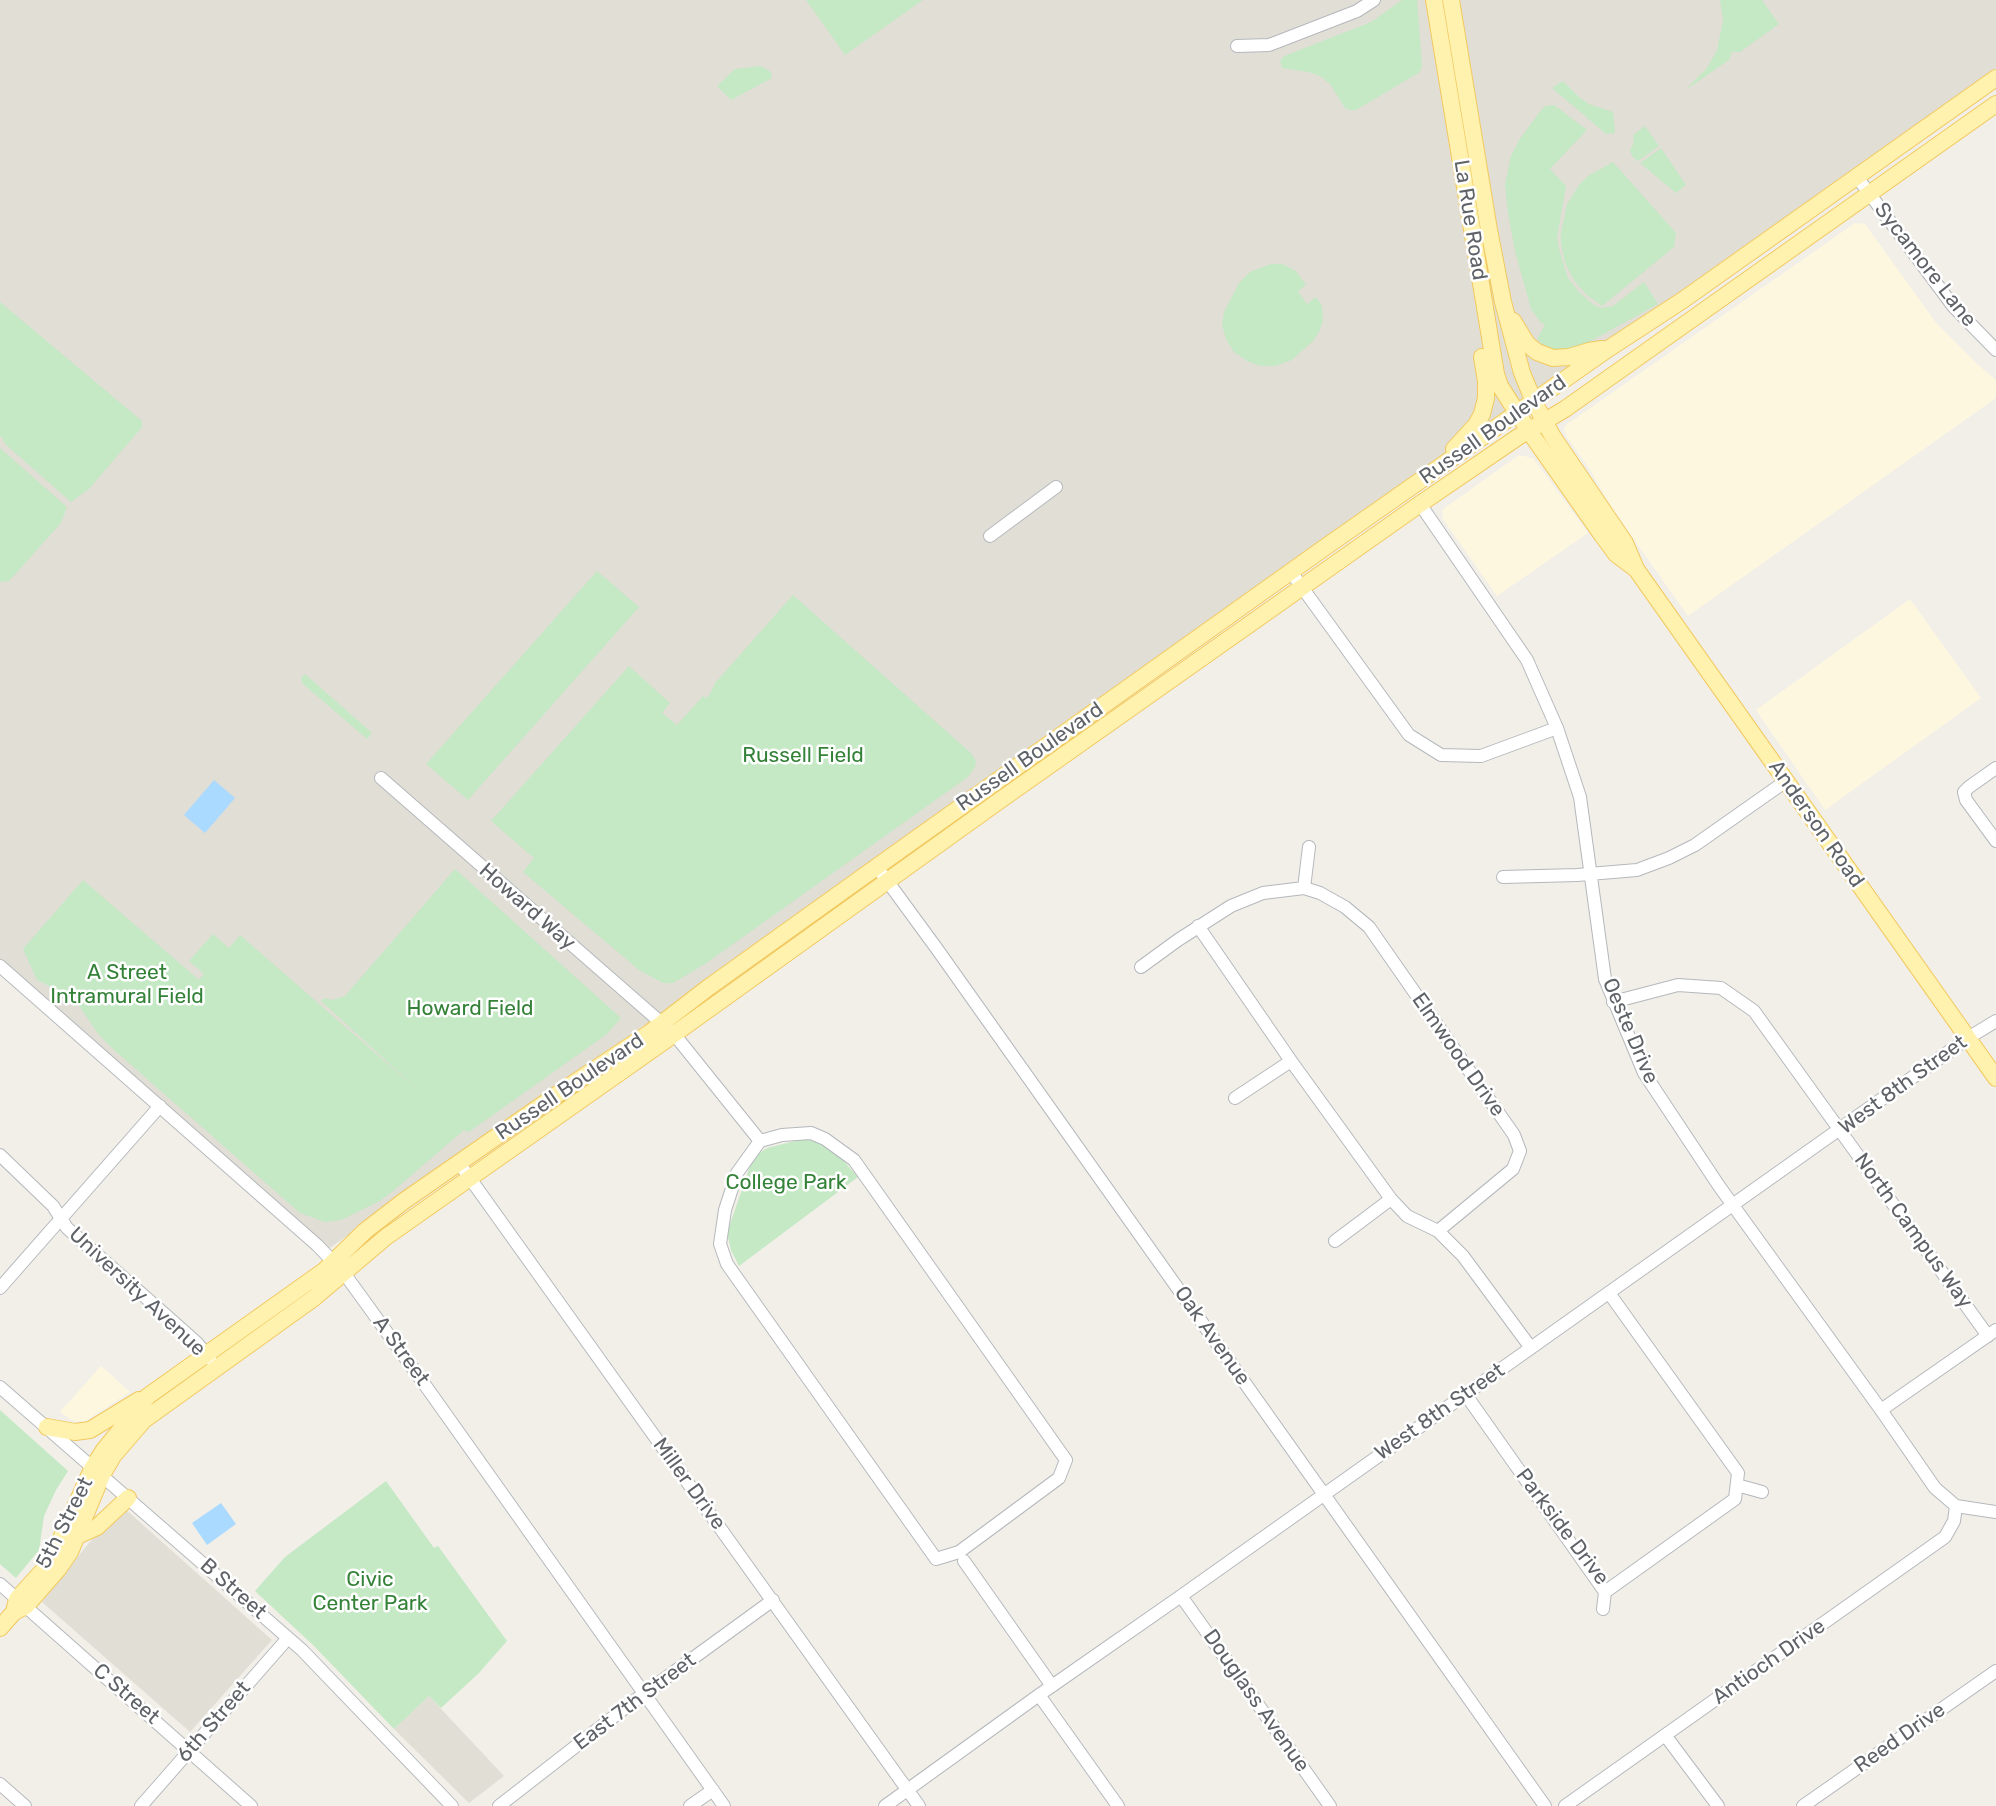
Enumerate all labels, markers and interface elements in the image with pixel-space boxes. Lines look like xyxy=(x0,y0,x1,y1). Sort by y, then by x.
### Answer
street label: La Rue Road xyxy=(1448,158,1492,282)
street label: Sycamore Lane xyxy=(1869,198,1981,332)
street label: Russell Boulevard xyxy=(1415,370,1571,490)
street label: Russell Boulevard xyxy=(952,697,1108,817)
park label: Russell Field xyxy=(742,743,864,769)
street label: Anderson Road xyxy=(1763,756,1869,892)
street label: Howard Way xyxy=(474,858,580,956)
park label: A Street Intramural Field xyxy=(50,960,204,1010)
street label: Oeste Drive xyxy=(1596,974,1664,1088)
street label: Elmwood Drive xyxy=(1406,988,1510,1122)
park label: Howard Field xyxy=(407,996,533,1022)
street label: Russell Boulevard xyxy=(491,1028,649,1146)
street label: West 8th Street xyxy=(1834,1030,1972,1140)
street label: North Campus Way xyxy=(1848,1149,1978,1313)
park label: College Park xyxy=(725,1170,847,1196)
street label: University Avenue xyxy=(63,1222,211,1362)
street label: Oak Avenue xyxy=(1169,1282,1255,1390)
street label: A Street xyxy=(367,1311,435,1391)
street label: West 8th Street xyxy=(1370,1358,1510,1466)
street label: Miller Drive xyxy=(647,1433,731,1535)
street label: Parkside Drive xyxy=(1510,1464,1614,1590)
street label: 5th Street xyxy=(31,1473,99,1573)
street label: B Street xyxy=(195,1553,271,1625)
park label: Civic Center Park xyxy=(312,1567,428,1617)
street label: Antioch Drive xyxy=(1708,1614,1830,1710)
street label: Douglass Avenue xyxy=(1197,1625,1315,1777)
street label: East 7th Street xyxy=(569,1648,701,1756)
street label: C Street xyxy=(88,1658,164,1730)
street label: 6th Street xyxy=(172,1676,256,1768)
street label: Reed Drive xyxy=(1850,1697,1950,1779)

